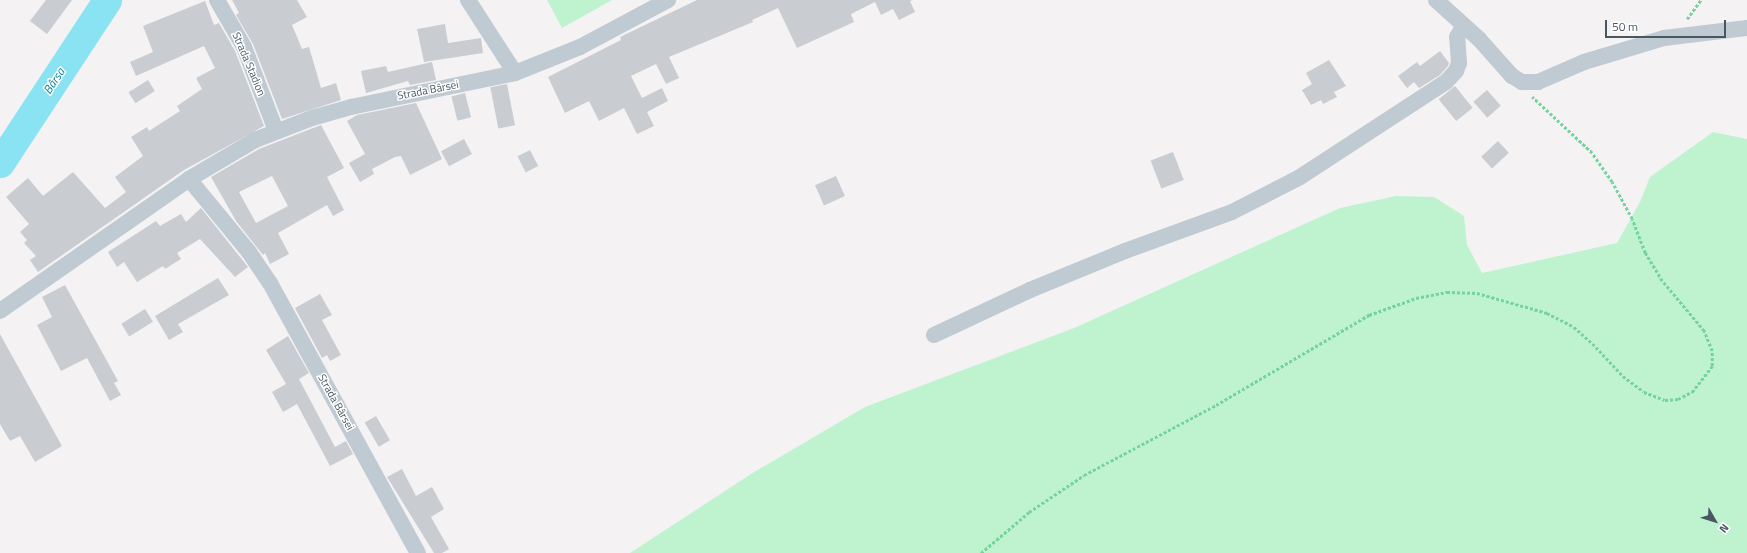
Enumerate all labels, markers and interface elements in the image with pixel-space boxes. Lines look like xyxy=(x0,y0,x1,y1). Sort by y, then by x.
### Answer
scale bar xyxy=(1607,12,1728,38)
text: 50 m xyxy=(1612,17,1638,36)
street label: Strada Stadion xyxy=(230,30,268,98)
water label: Bârsa xyxy=(40,65,68,97)
street label: Strada Bârsei xyxy=(396,78,460,102)
street label: Strada Bârsei xyxy=(315,372,357,432)
north arrow xyxy=(1695,501,1735,541)
text: N xyxy=(1716,521,1733,537)

